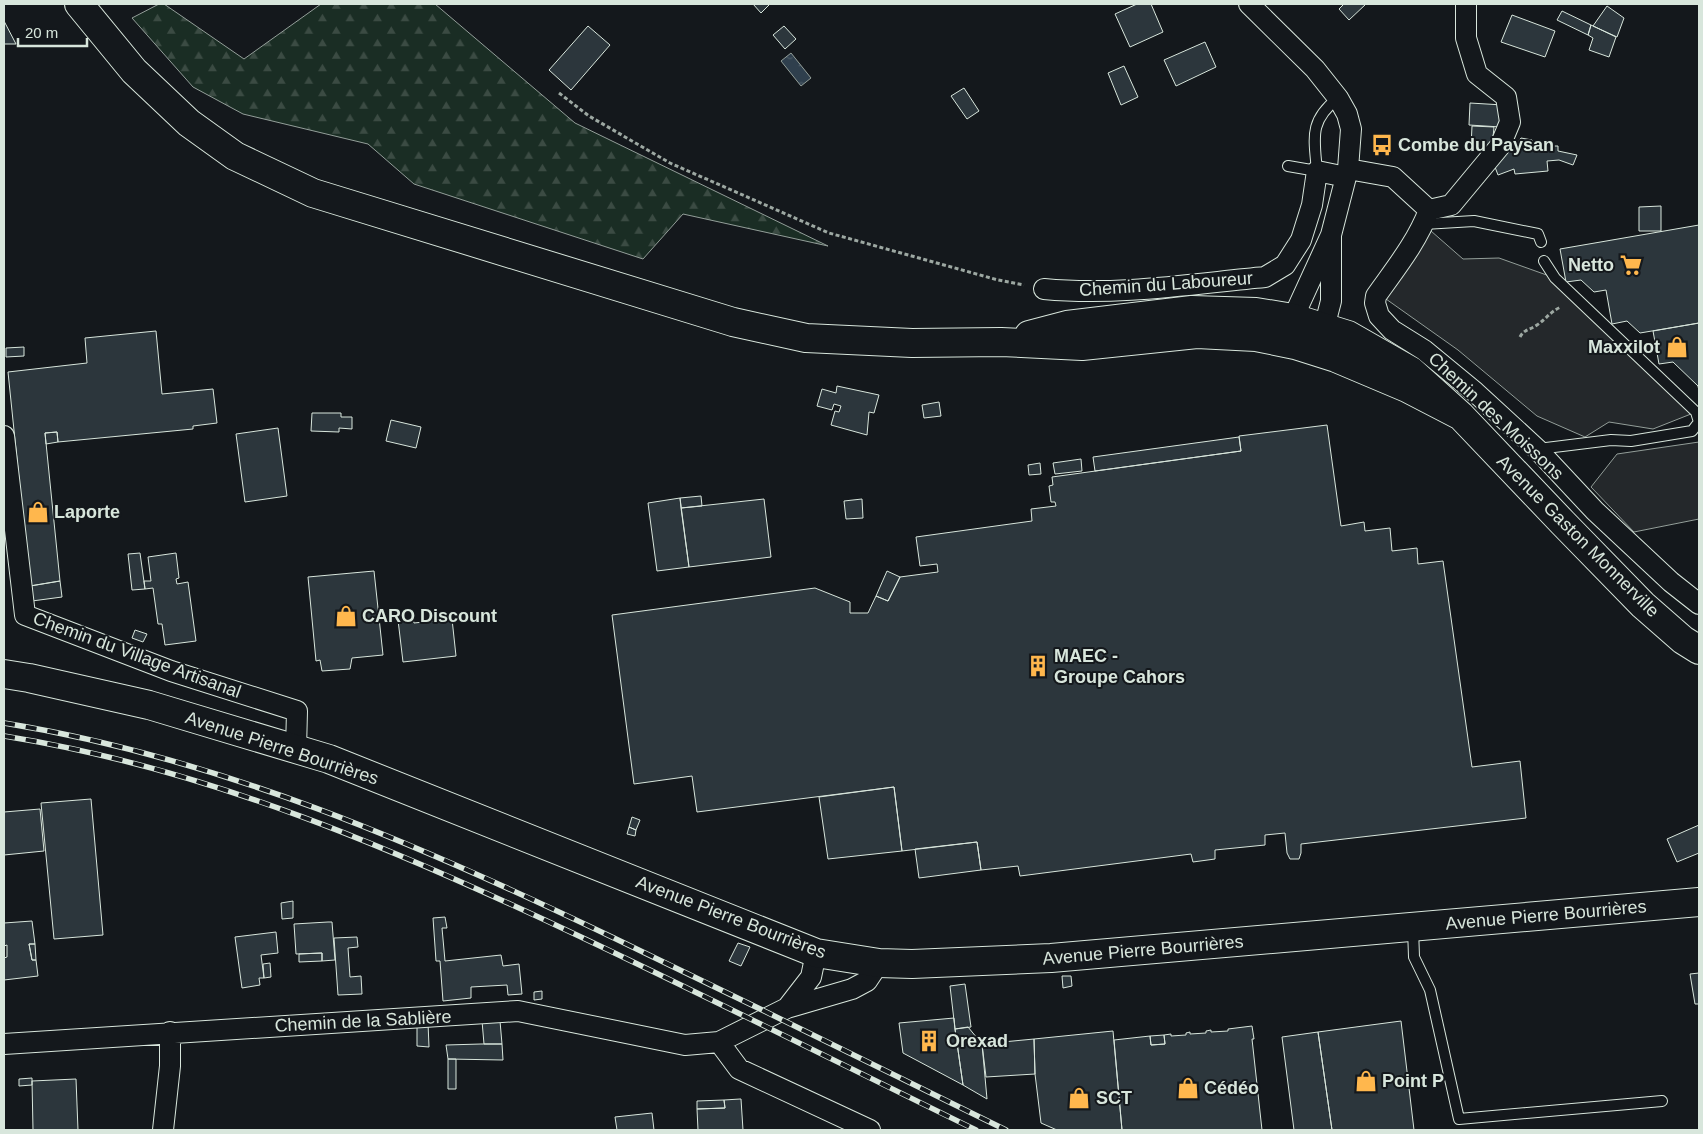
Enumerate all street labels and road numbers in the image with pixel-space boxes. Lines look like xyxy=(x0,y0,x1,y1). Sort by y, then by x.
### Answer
street label: Chemin du Laboureur xyxy=(1078,268,1254,300)
street label: Chemin des Moissons xyxy=(1424,348,1568,484)
street label: Avenue Gaston Monnerville xyxy=(1493,451,1663,621)
street label: Chemin du Village Artisanal xyxy=(30,608,244,702)
street label: Avenue Pierre Bourrières xyxy=(183,707,381,789)
street label: Avenue Pierre Bourrières xyxy=(633,872,829,962)
street label: Avenue Pierre Bourrières xyxy=(1445,896,1647,934)
street label: Avenue Pierre Bourrières xyxy=(1042,931,1244,969)
street label: Chemin de la Sablière xyxy=(274,1006,452,1036)

